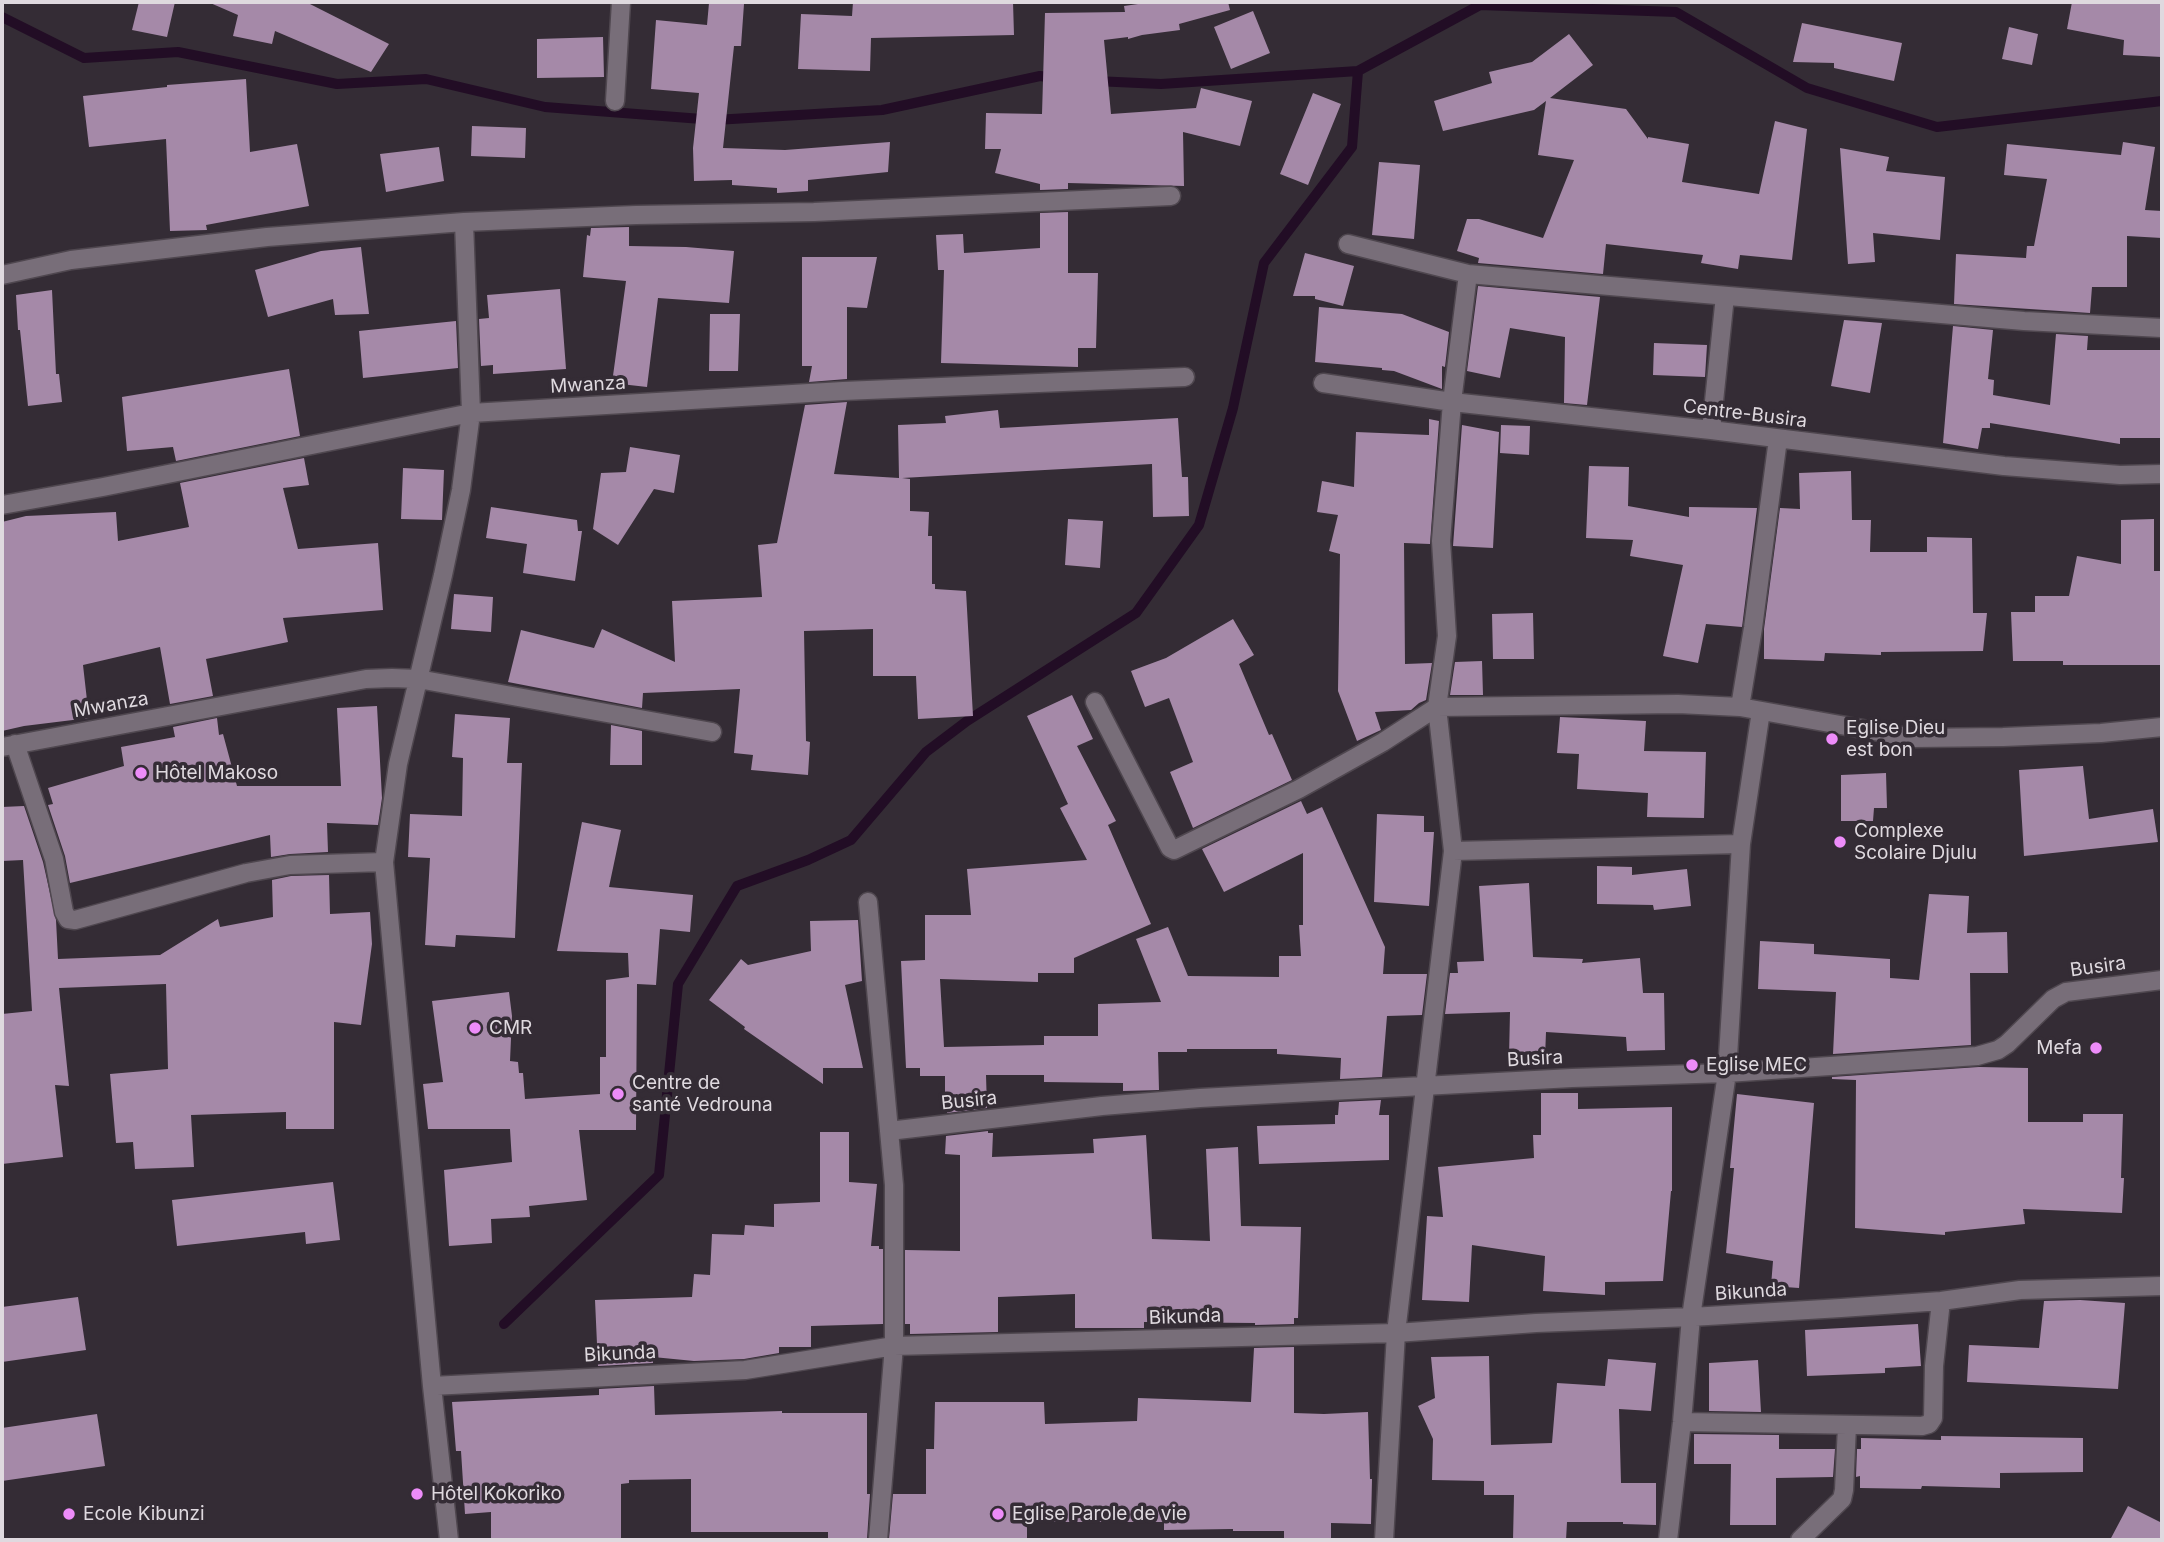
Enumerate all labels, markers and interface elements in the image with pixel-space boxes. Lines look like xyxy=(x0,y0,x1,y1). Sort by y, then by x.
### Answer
street label: Mwanza xyxy=(550,372,626,398)
street label: Centre-Busira xyxy=(1681,395,1809,433)
street label: Mwanza xyxy=(72,687,150,723)
place label: Eglise Dieu est bon xyxy=(1846,717,1945,761)
marker: Eglise Dieu est bon xyxy=(1824,731,1840,747)
place label: Hôtel Makoso xyxy=(155,762,278,784)
marker: Hôtel Makoso xyxy=(133,765,149,781)
place label: Complexe Scolaire Djulu xyxy=(1854,820,1977,864)
marker: Complexe Scolaire Djulu xyxy=(1832,834,1848,850)
street label: Busira xyxy=(2069,952,2127,982)
place label: CMR xyxy=(489,1017,532,1039)
marker: CMR xyxy=(467,1020,483,1036)
place label: Mefa xyxy=(2036,1037,2082,1059)
marker: Mefa xyxy=(2088,1040,2104,1056)
street label: Busira xyxy=(1506,1046,1564,1072)
place label: Eglise MEC xyxy=(1706,1054,1807,1076)
marker: Eglise MEC xyxy=(1684,1057,1700,1073)
place label: Centre de santé Vedrouna xyxy=(632,1072,773,1116)
marker: Centre de santé Vedrouna xyxy=(610,1086,626,1102)
street label: Busira xyxy=(940,1087,998,1115)
street label: Bikunda xyxy=(1714,1278,1788,1306)
street label: Bikunda xyxy=(1149,1304,1221,1330)
street label: Bikunda xyxy=(583,1341,657,1367)
place label: Hôtel Kokoriko xyxy=(431,1483,562,1505)
marker: Hôtel Kokoriko xyxy=(409,1486,425,1502)
place label: Ecole Kibunzi xyxy=(83,1503,205,1525)
place label: Eglise Parole de vie xyxy=(1012,1503,1187,1525)
marker: Ecole Kibunzi xyxy=(61,1506,77,1522)
marker: Eglise Parole de vie xyxy=(990,1506,1006,1522)

